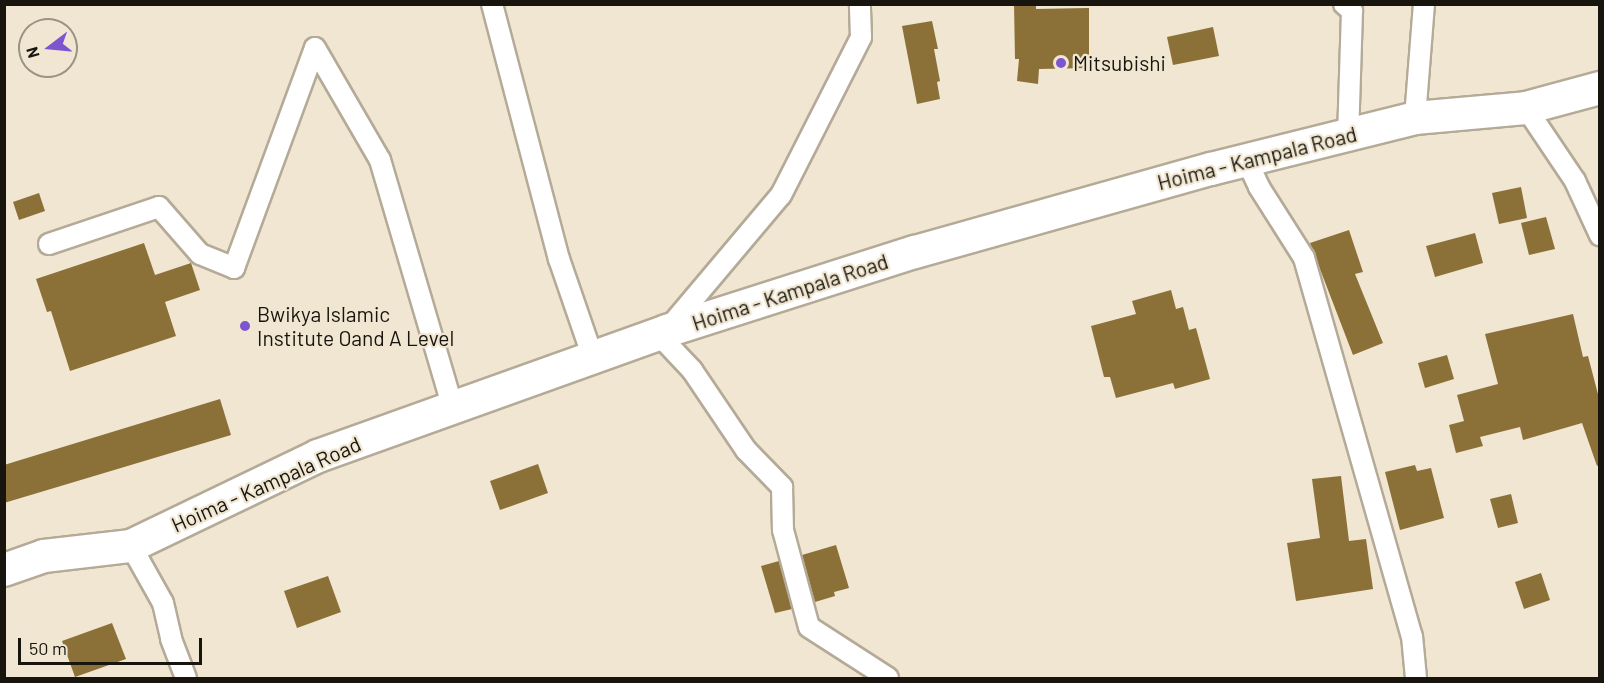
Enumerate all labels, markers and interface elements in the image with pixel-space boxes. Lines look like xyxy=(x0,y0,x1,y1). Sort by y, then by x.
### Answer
north arrow xyxy=(18,18,78,78)
text: N xyxy=(22,45,43,60)
place label: Mitsubishi xyxy=(1073,50,1166,76)
marker: Mitsubishi xyxy=(1054,56,1068,70)
street label: Hoima - Kampala Road xyxy=(1155,121,1359,195)
street label: Hoima - Kampala Road xyxy=(689,248,891,336)
place label: Bwikya Islamic Institute Oand A Level xyxy=(257,301,454,351)
marker: Bwikya Islamic Institute Oand A Level xyxy=(238,319,252,333)
street label: Hoima - Kampala Road xyxy=(167,431,365,537)
scale bar xyxy=(21,626,206,664)
text: 50 m xyxy=(29,637,67,659)

